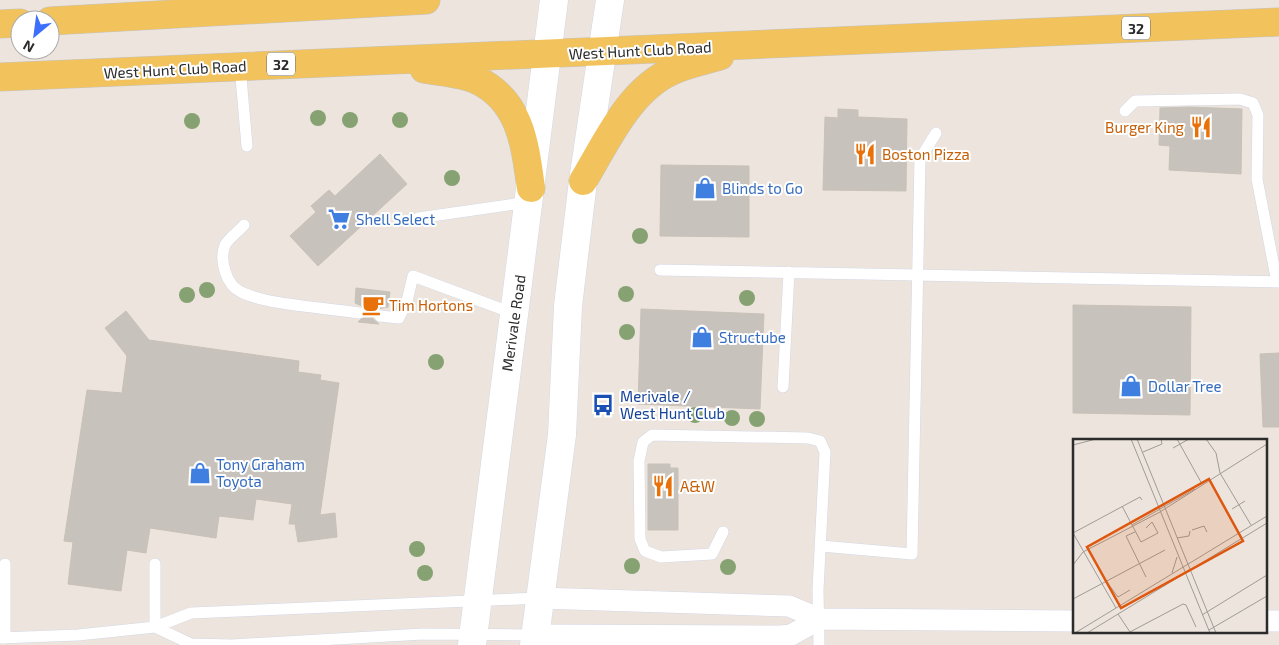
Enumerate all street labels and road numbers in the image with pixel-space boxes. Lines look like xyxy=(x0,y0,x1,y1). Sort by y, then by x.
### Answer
road number: 32 xyxy=(1122,16,1150,40)
street label: West Hunt Club Road xyxy=(568,37,712,63)
road number: 32 xyxy=(267,52,295,76)
street label: West Hunt Club Road xyxy=(103,56,247,82)
street label: Merivale Road xyxy=(497,273,529,373)

